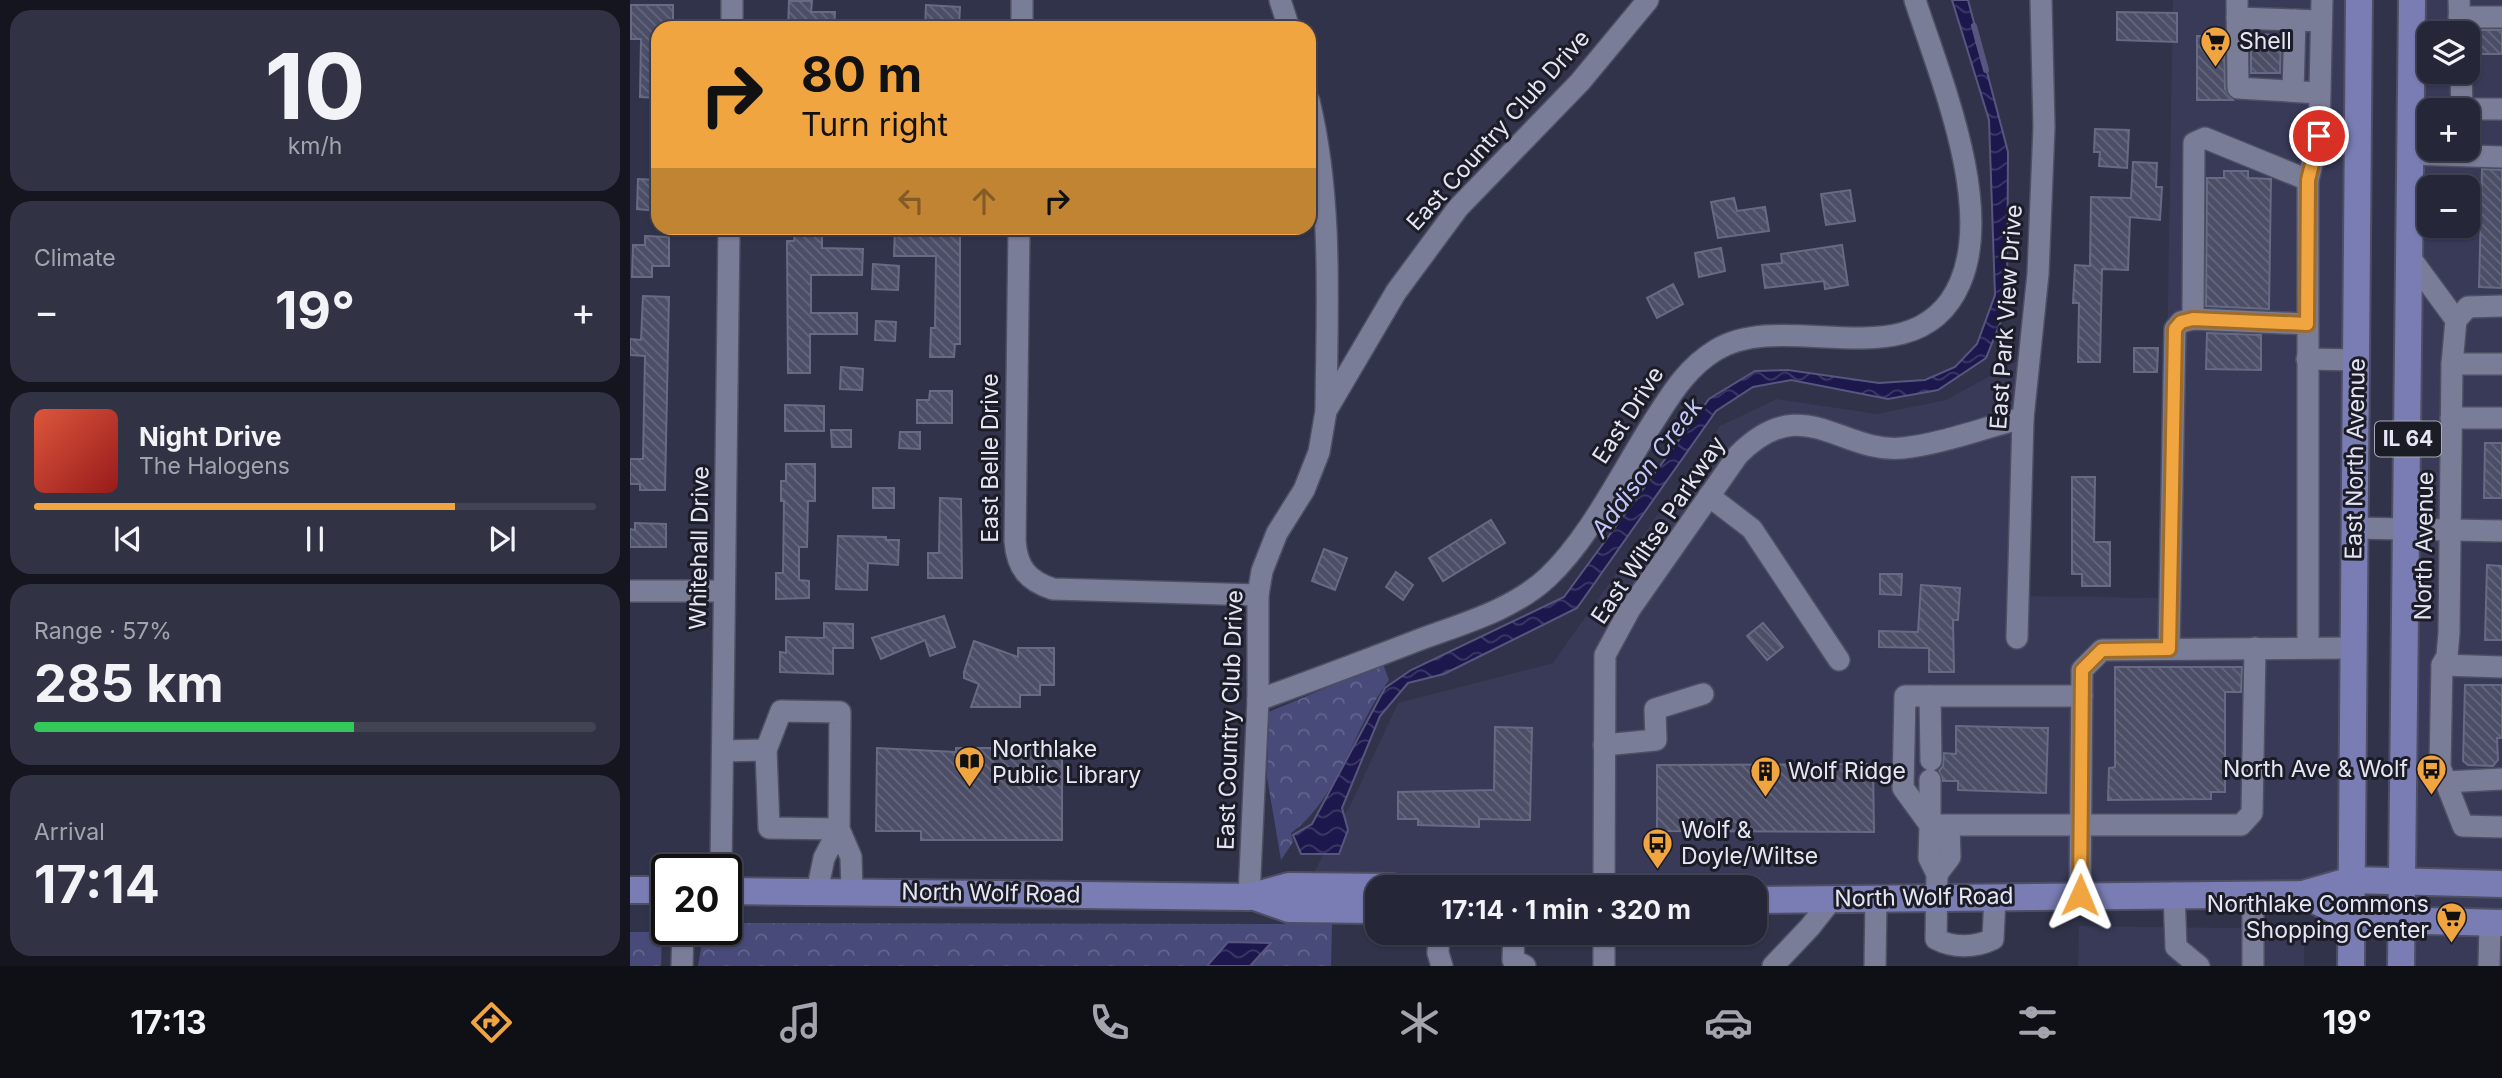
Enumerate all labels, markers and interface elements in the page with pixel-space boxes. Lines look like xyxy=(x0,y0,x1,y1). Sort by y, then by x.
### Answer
map controls xyxy=(2417,21,2480,238)
button: layers xyxy=(2417,21,2480,84)
street label: East Country Club Drive xyxy=(1401,24,1595,236)
supermarket icon: Shell xyxy=(2199,24,2233,68)
place label: Shell xyxy=(2239,27,2292,55)
text: 10 xyxy=(265,31,365,141)
text: 80 m xyxy=(801,45,922,104)
icon: right xyxy=(686,49,777,140)
button: + xyxy=(2417,98,2480,161)
text: Turn right xyxy=(801,105,948,144)
pin xyxy=(2289,106,2349,166)
icon: arrive xyxy=(2300,117,2338,155)
text: km/h xyxy=(288,132,342,160)
button: − xyxy=(2417,175,2480,238)
icon: left xyxy=(892,182,930,220)
icon: ahead xyxy=(965,182,1003,220)
icon: right xyxy=(1038,182,1076,220)
street label: East Park View Drive xyxy=(1984,204,2028,430)
text: Climate xyxy=(34,244,116,272)
text: 19° xyxy=(275,279,355,342)
text: − xyxy=(34,288,59,334)
text: + xyxy=(571,288,596,334)
street label: East North Avenue xyxy=(2339,358,2371,560)
street label: East Drive xyxy=(1586,361,1670,469)
street label: East Belle Drive xyxy=(976,373,1004,543)
water label: Addison Creek xyxy=(1584,392,1709,544)
text: Night Drive xyxy=(139,421,281,452)
road number: IL 64 xyxy=(2375,422,2441,457)
street label: East Wiltse Parkway xyxy=(1585,431,1731,629)
text: The Halogens xyxy=(139,452,290,480)
street label: Whitehall Drive xyxy=(684,466,714,630)
street label: North Avenue xyxy=(2409,472,2439,620)
icon: previous xyxy=(109,520,147,558)
icon: pause xyxy=(296,520,334,558)
icon: next xyxy=(483,520,521,558)
street label: East Country Club Drive xyxy=(1211,589,1249,851)
text: Range · 57% xyxy=(34,617,172,645)
text: 285 km xyxy=(34,652,224,715)
place label: Northlake Public Library xyxy=(992,735,1141,789)
library icon: Northlake Public Library xyxy=(952,745,986,789)
bus stop icon: North Ave & Wolf xyxy=(2414,752,2448,796)
building icon: Wolf Ridge xyxy=(1748,754,1782,798)
place label: North Ave & Wolf xyxy=(2223,755,2408,783)
place label: Wolf Ridge xyxy=(1788,757,1906,785)
place label: Wolf & Doyle/Wiltse xyxy=(1681,816,1818,870)
text: Arrival xyxy=(34,818,105,846)
bus stop icon: Wolf & Doyle/Wiltse xyxy=(1641,826,1675,870)
text: 17:14 xyxy=(34,853,160,916)
speed limit sign: 20 xyxy=(651,854,742,945)
position arrow xyxy=(2043,858,2117,932)
street label: North Wolf Road xyxy=(901,877,1081,909)
street label: North Wolf Road xyxy=(1834,881,2014,913)
place label: Northlake Commons Shopping Center xyxy=(2207,890,2429,944)
text: 17:14 · 1 min · 320 m xyxy=(1441,894,1691,925)
supermarket icon: Northlake Commons Shopping Center xyxy=(2435,900,2469,944)
icon: directions xyxy=(467,998,516,1047)
icon: music xyxy=(776,998,825,1047)
icon: phone xyxy=(1085,998,1134,1047)
icon: climate xyxy=(1395,998,1444,1047)
icon: car xyxy=(1704,998,1753,1047)
icon: filters xyxy=(2013,998,2062,1047)
text: 17:13 xyxy=(130,1003,207,1042)
text: 19° xyxy=(2323,1003,2372,1042)

